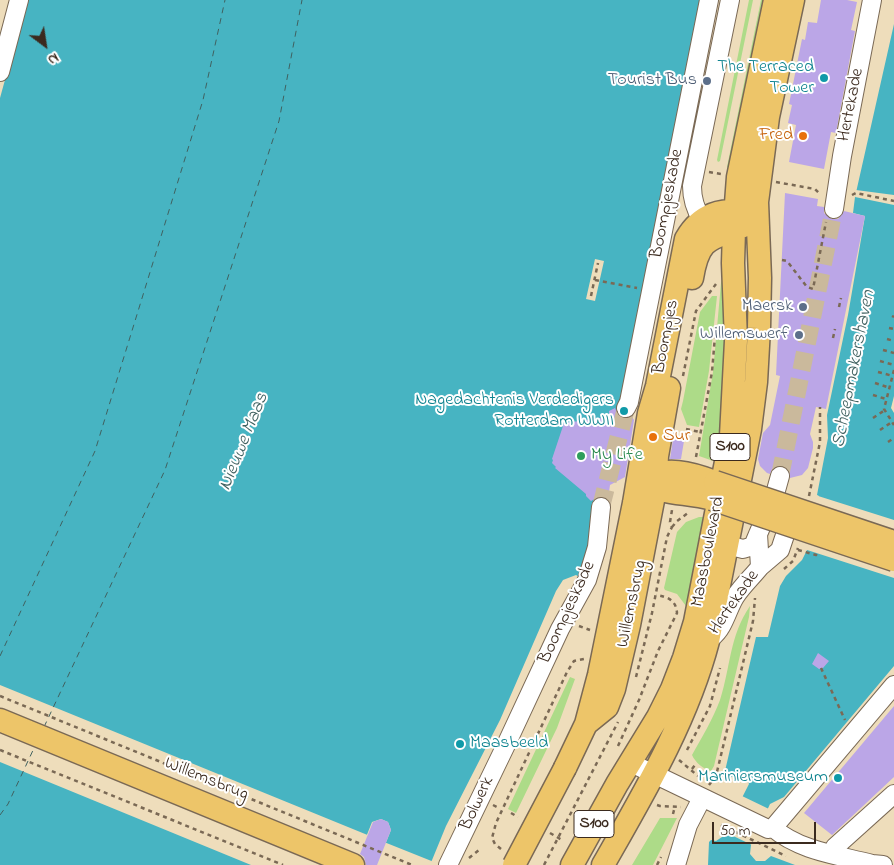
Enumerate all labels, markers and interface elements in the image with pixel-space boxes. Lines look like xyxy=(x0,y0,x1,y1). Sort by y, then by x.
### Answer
north arrow xyxy=(20,20,70,70)
text: N xyxy=(44,47,62,70)
place label: The Terraced Tower xyxy=(717,57,814,100)
street label: Hertekade xyxy=(834,67,870,143)
place label: Tourist Bus xyxy=(608,70,697,92)
marker: The Terraced Tower xyxy=(818,72,830,84)
marker: Tourist Bus xyxy=(701,75,713,87)
place label: Fred xyxy=(759,125,793,147)
marker: Fred xyxy=(797,130,809,142)
street label: Boompjeskade xyxy=(647,148,689,260)
water label: Scheepmakershaven xyxy=(829,289,881,449)
place label: Maersk xyxy=(742,296,793,318)
street label: Boompjes xyxy=(649,298,685,376)
marker: Maersk xyxy=(797,301,809,313)
place label: Willemswerf xyxy=(700,324,789,346)
marker: Willemswerf xyxy=(793,329,805,341)
water label: Nieuwe Maas xyxy=(215,390,275,494)
place label: Nagedachtenis Verdedigers Rotterdam WWII xyxy=(415,390,614,432)
marker: Nagedachtenis Verdedigers Rotterdam WWII xyxy=(618,405,630,417)
place label: Sur xyxy=(663,426,690,448)
marker: Sur xyxy=(647,431,659,443)
road number: S100 xyxy=(710,434,750,461)
place label: My Life xyxy=(591,445,643,467)
marker: My Life xyxy=(575,450,587,462)
street label: Maasboulevard xyxy=(688,495,730,609)
street label: Boompjeskade xyxy=(535,558,601,668)
street label: Willemsbrug xyxy=(613,558,653,650)
street label: Hertekade xyxy=(705,566,765,640)
place label: Maasbeeld xyxy=(470,733,548,755)
marker: Maasbeeld xyxy=(454,738,466,750)
street label: Willemsbrug xyxy=(161,753,251,807)
place label: Mariniersmuseum xyxy=(698,767,828,789)
marker: Mariniersmuseum xyxy=(832,772,844,784)
street label: Bolwerk xyxy=(456,773,500,835)
road number: S100 xyxy=(574,811,614,838)
scale bar xyxy=(714,812,818,844)
text: 50 m xyxy=(720,820,750,842)

